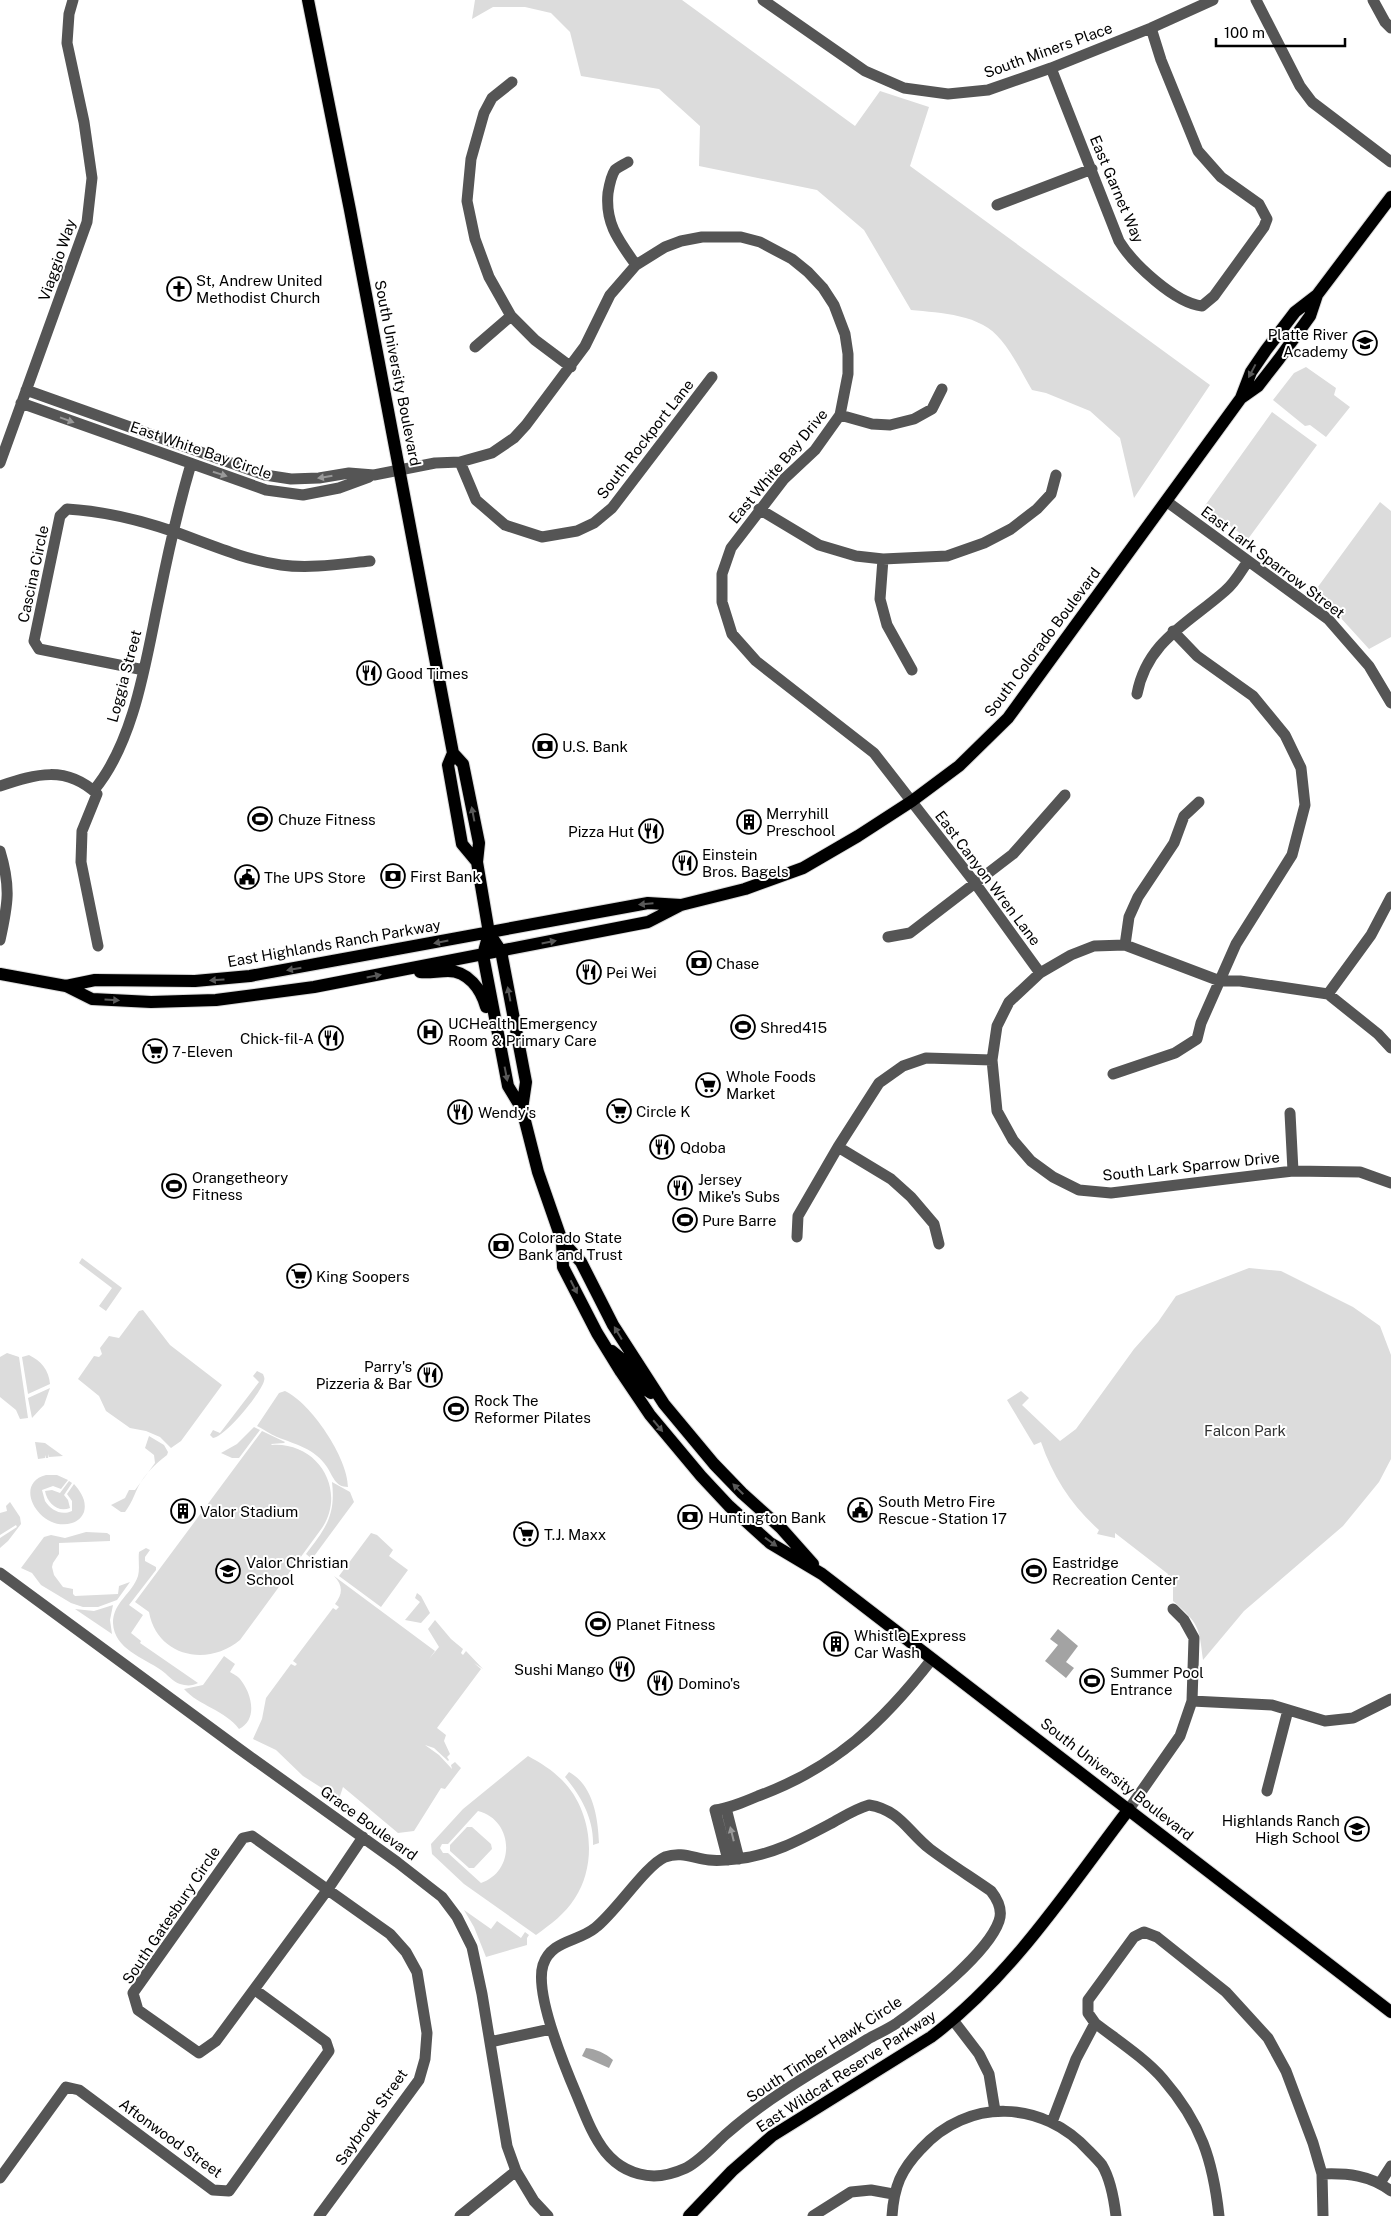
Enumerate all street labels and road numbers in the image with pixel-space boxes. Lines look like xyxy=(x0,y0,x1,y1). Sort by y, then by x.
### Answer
street label: South Miners Place xyxy=(981,19,1115,81)
street label: East Garnet Way xyxy=(1087,133,1147,245)
street label: Viaggio Way xyxy=(35,217,79,303)
street label: South University Boulevard xyxy=(372,279,424,467)
street label: South Rockport Lane xyxy=(593,376,697,502)
street label: East White Bay Drive xyxy=(725,405,831,527)
street label: East White Bay Circle xyxy=(128,418,274,482)
street label: East Lark Sparrow Street xyxy=(1198,502,1348,622)
street label: Cascina Circle xyxy=(14,524,52,624)
street label: South Colorado Boulevard xyxy=(980,564,1104,720)
street label: Loggia Street xyxy=(104,628,145,724)
street label: East Canyon Wren Lane xyxy=(932,807,1044,949)
street label: East Highlands Ranch Parkway xyxy=(226,916,442,970)
street label: South Lark Sparrow Drive xyxy=(1101,1148,1281,1184)
street label: South University Boulevard xyxy=(1037,1714,1197,1844)
street label: Grace Boulevard xyxy=(317,1782,421,1864)
street label: South Gatesbury Circle xyxy=(119,1843,223,1987)
street label: South Timber Hawk Circle xyxy=(743,1992,905,2106)
street label: East Wildcat Reserve Parkway xyxy=(753,2007,939,2135)
street label: Saybrook Street xyxy=(331,2065,411,2168)
street label: Aftonwood Street xyxy=(116,2095,226,2181)

